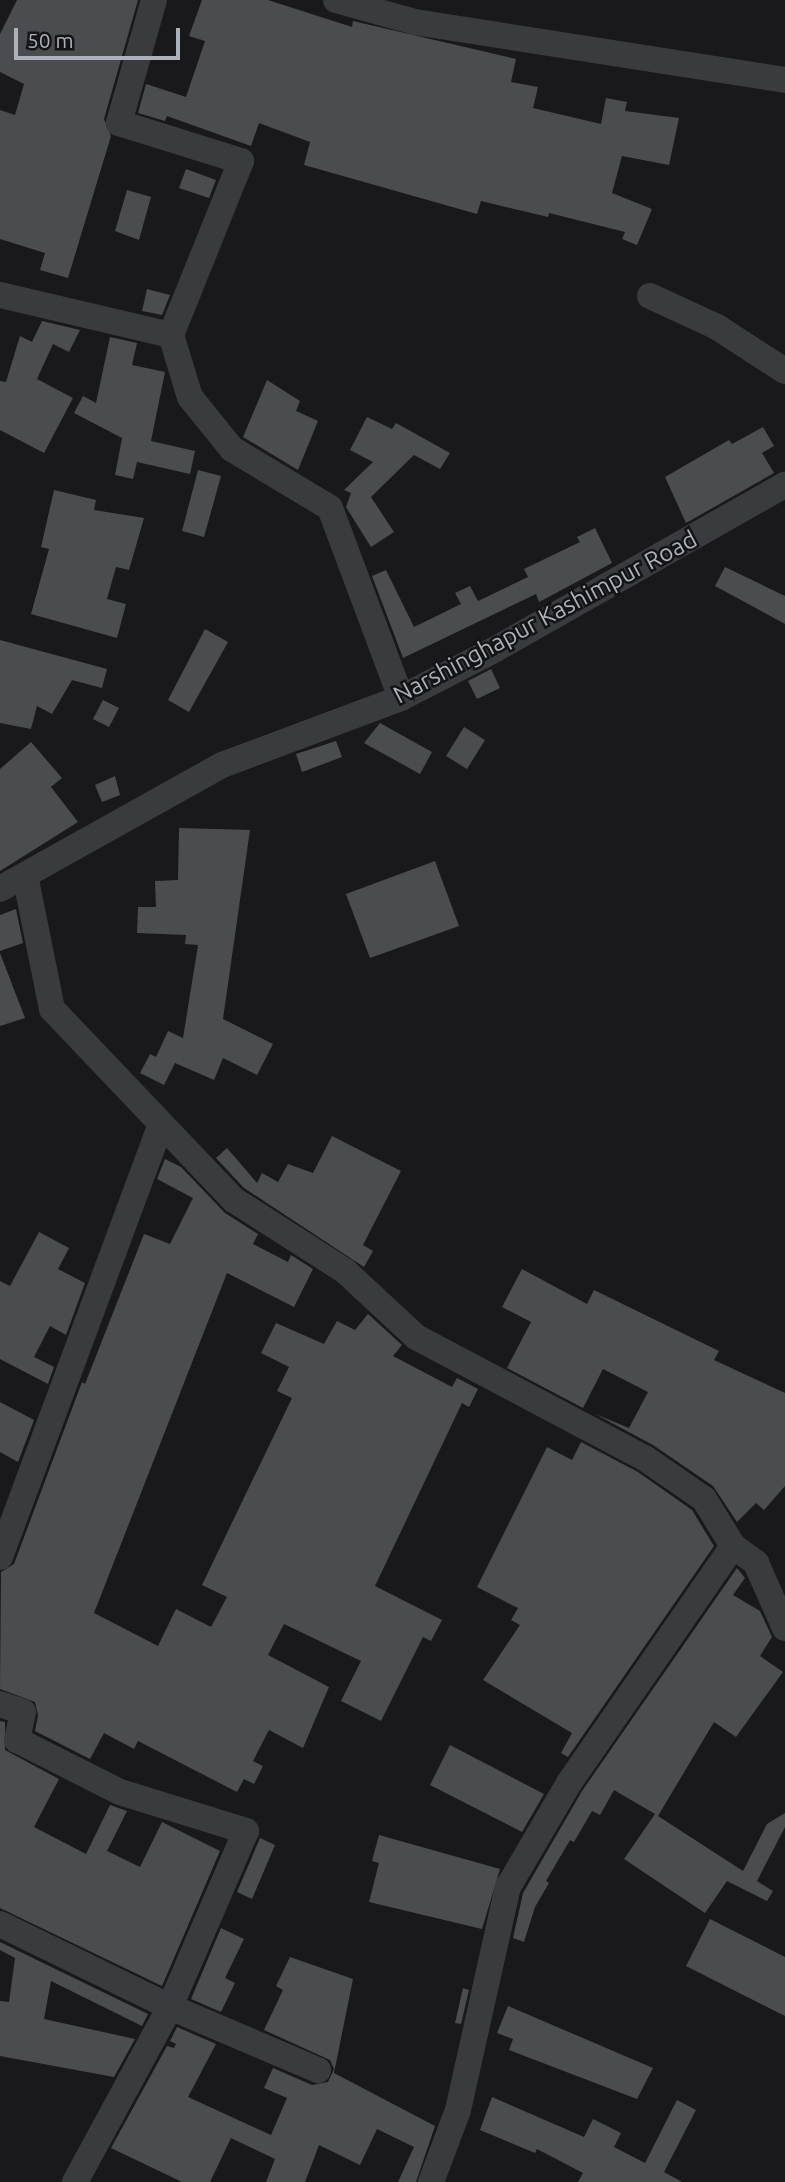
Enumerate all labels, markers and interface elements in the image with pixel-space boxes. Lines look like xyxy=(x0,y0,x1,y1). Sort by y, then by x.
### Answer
scale bar xyxy=(18,14,184,58)
text: 50 m xyxy=(27,28,74,52)
street label: Narshinghapur Kashimpur Road xyxy=(388,525,702,709)

